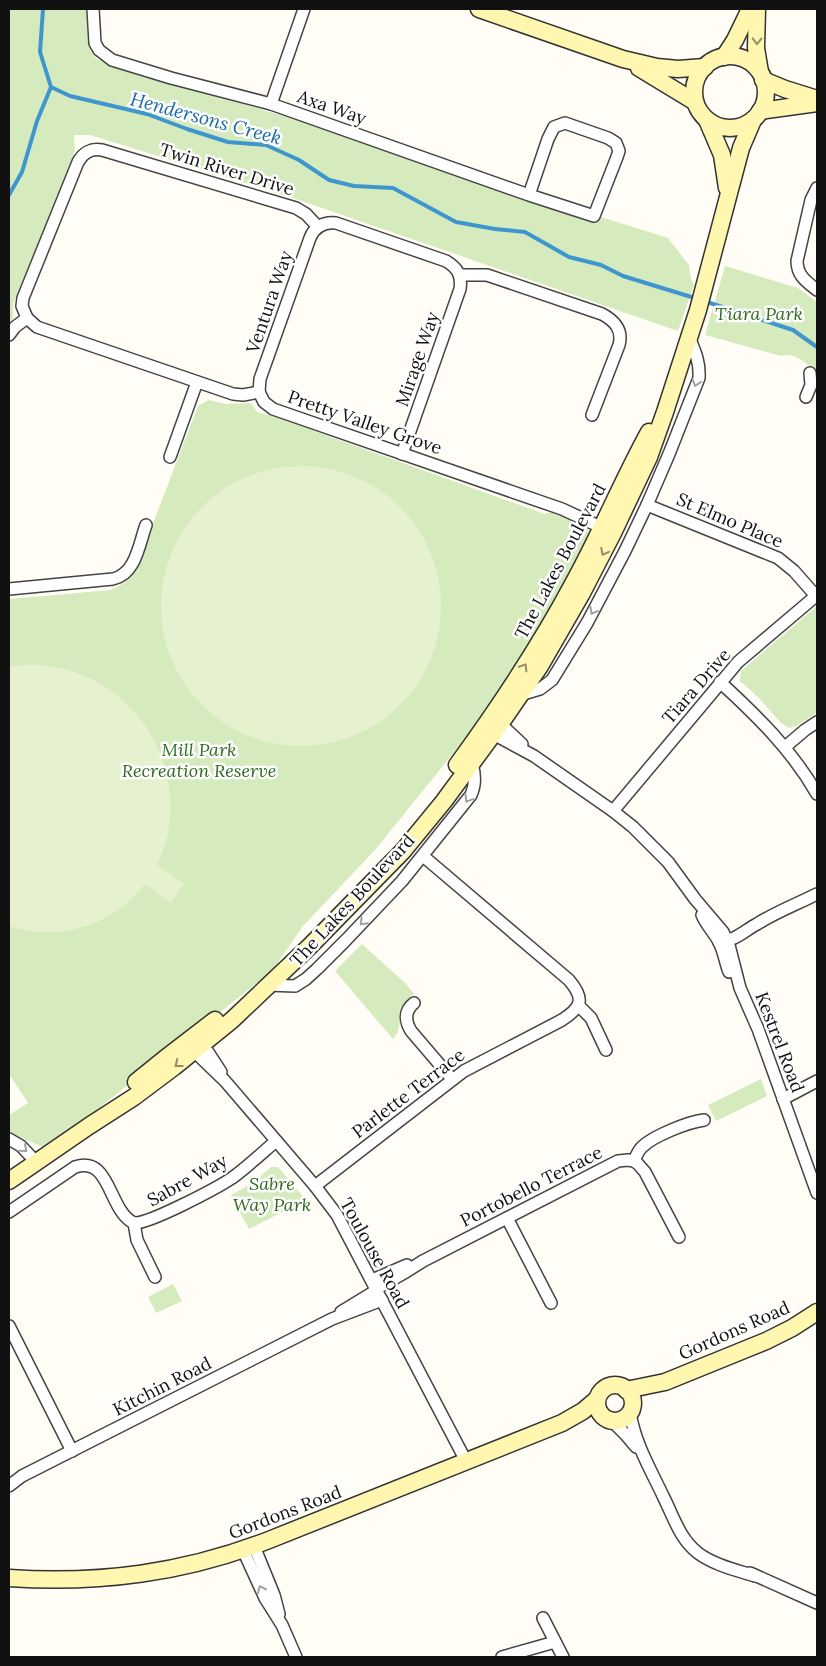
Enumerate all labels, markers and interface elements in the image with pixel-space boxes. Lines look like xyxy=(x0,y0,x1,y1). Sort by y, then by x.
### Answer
one-way arrow xyxy=(751,37,762,45)
street label: Axa Way xyxy=(294,84,370,130)
water label: Hendersons Creek xyxy=(128,86,284,150)
street label: Twin River Drive xyxy=(157,138,297,200)
street label: Ventura Way xyxy=(240,247,297,357)
park label: Tiara Park xyxy=(715,302,803,325)
street label: Mirage Way xyxy=(390,308,444,409)
one-way arrow xyxy=(692,379,702,387)
street label: Pretty Valley Grove xyxy=(285,385,445,459)
street label: The Lakes Boulevard xyxy=(509,479,611,643)
street label: St Elmo Place xyxy=(673,487,787,553)
one-way arrow xyxy=(600,546,610,555)
one-way arrow xyxy=(590,605,600,614)
street label: Tiara Drive xyxy=(657,643,735,728)
one-way arrow xyxy=(518,663,528,672)
park label: Mill Park Recreation Reserve xyxy=(122,738,276,782)
one-way arrow xyxy=(465,793,475,802)
street label: The Lakes Boulevard xyxy=(285,829,420,971)
one-way arrow xyxy=(360,917,369,926)
street label: Kestrel Road xyxy=(750,988,810,1096)
street label: Parlette Terrace xyxy=(347,1043,469,1143)
one-way arrow xyxy=(175,1058,184,1066)
street label: Portobello Terrace xyxy=(456,1140,606,1232)
one-way arrow xyxy=(18,1144,27,1153)
street label: Sabre Way xyxy=(143,1148,231,1211)
park label: Sabre Way Park xyxy=(233,1172,311,1216)
street label: Toulouse Road xyxy=(335,1194,415,1312)
street label: Gordons Road xyxy=(675,1295,793,1365)
street label: Kitchin Road xyxy=(109,1351,215,1421)
street label: Gordons Road xyxy=(225,1480,345,1544)
one-way arrow xyxy=(256,1585,267,1594)

